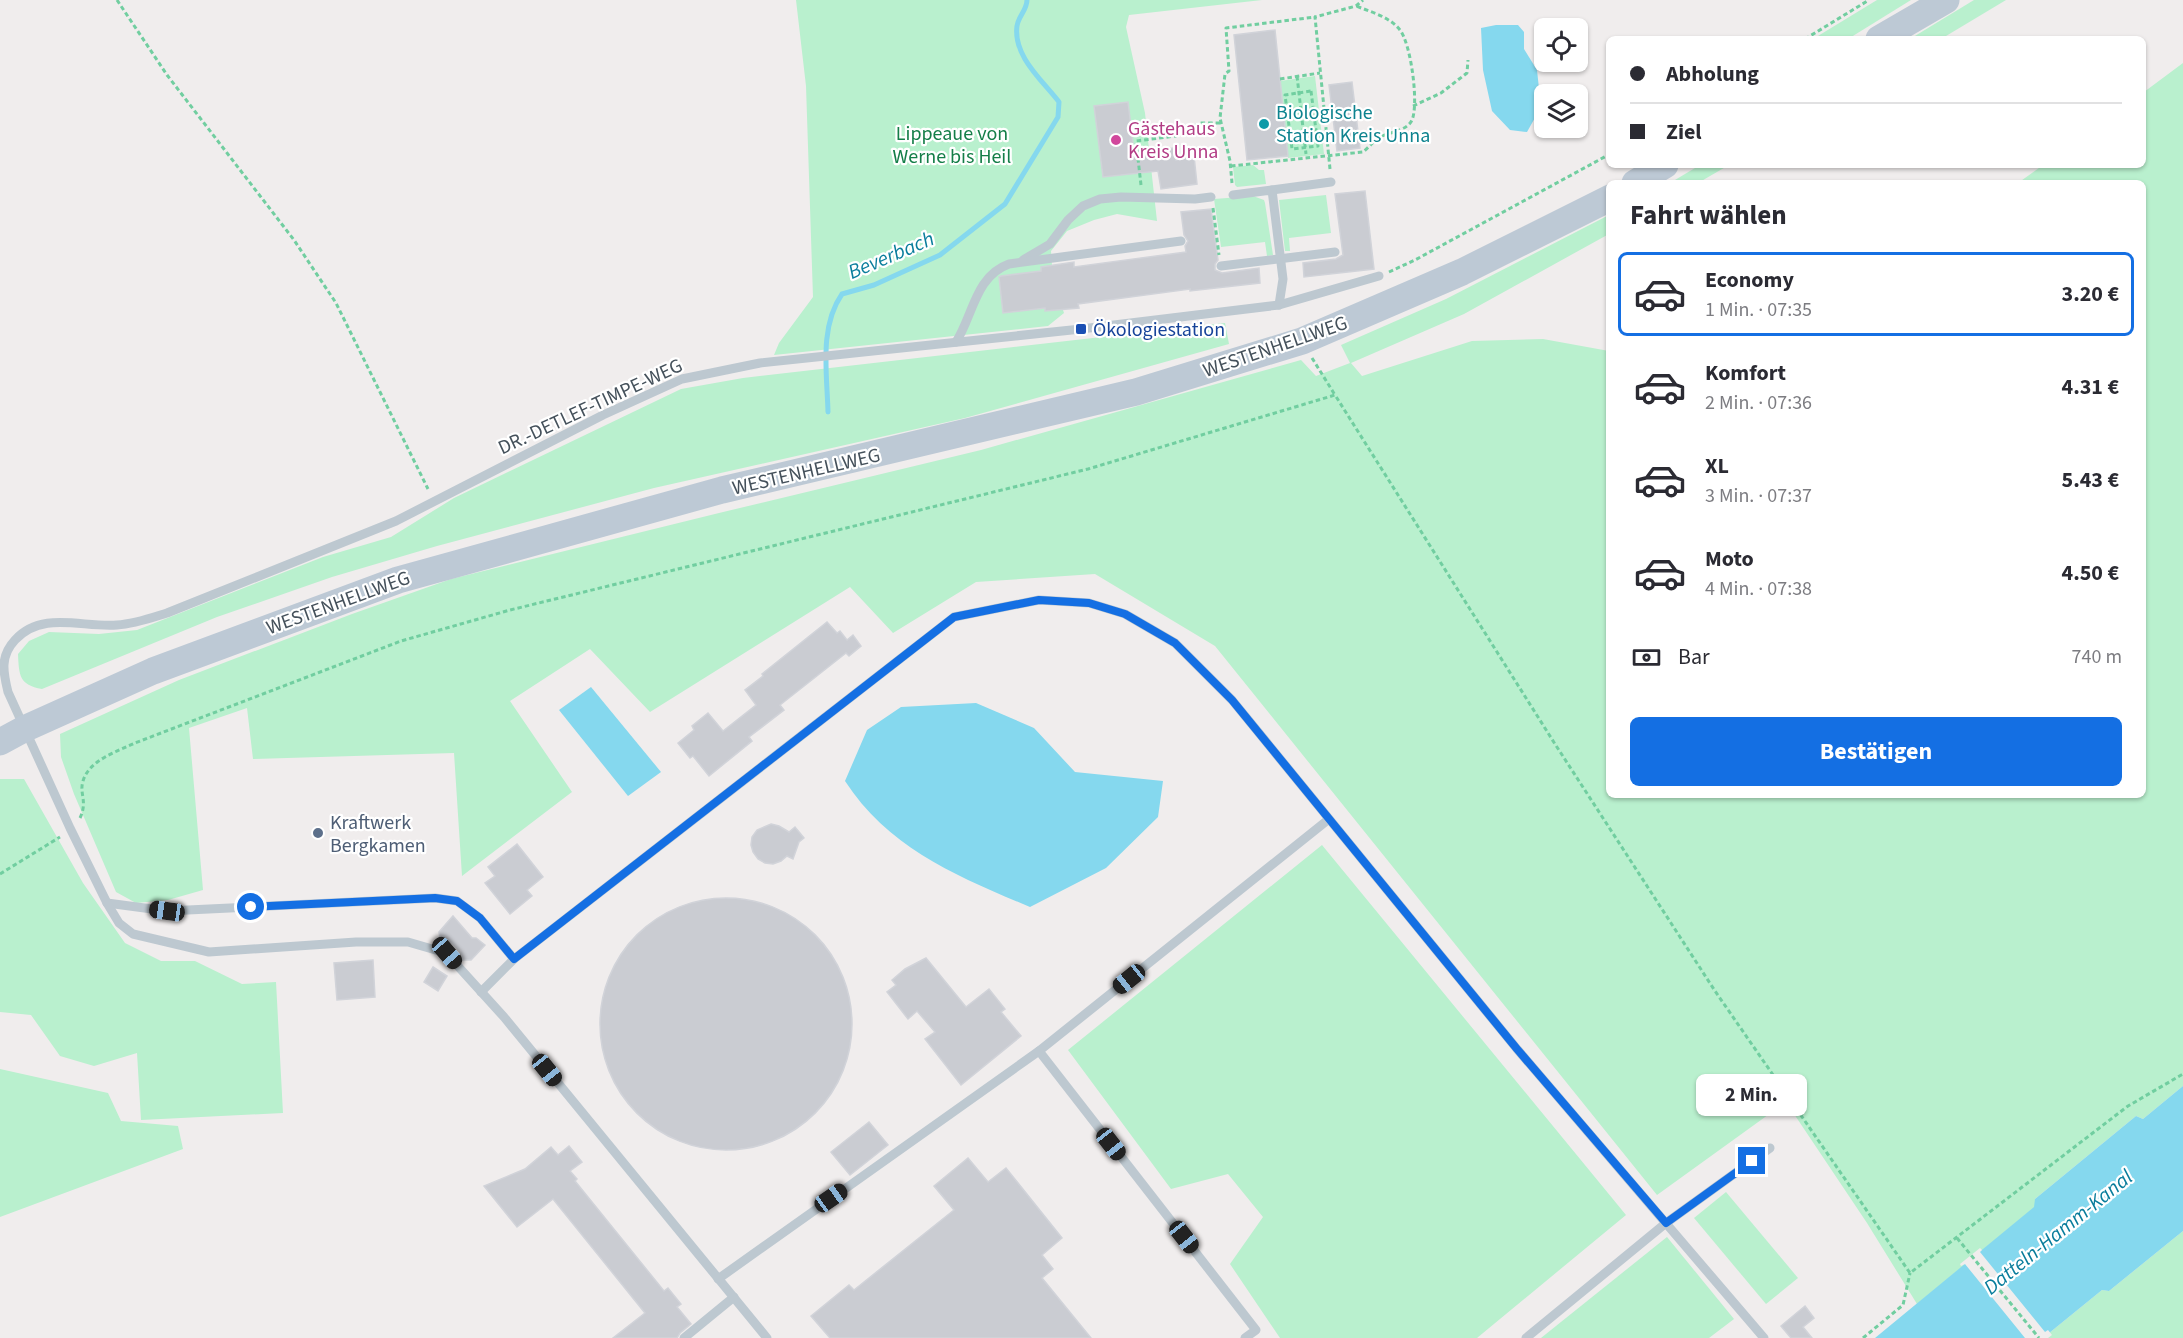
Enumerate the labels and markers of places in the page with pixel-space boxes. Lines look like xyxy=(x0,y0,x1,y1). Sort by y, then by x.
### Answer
place label: Biologische Station Kreis Unna xyxy=(1276,99,1430,150)
place label: Gästehaus Kreis Unna xyxy=(1128,115,1218,166)
marker: Biologische Station Kreis Unna xyxy=(1257,117,1271,131)
marker: Gästehaus Kreis Unna xyxy=(1109,133,1123,147)
place label: Ökologiestation xyxy=(1093,316,1225,344)
marker: Ökologiestation xyxy=(1074,322,1088,336)
place label: Kraftwerk Bergkamen xyxy=(330,809,426,860)
marker: Kraftwerk Bergkamen xyxy=(311,826,325,840)

